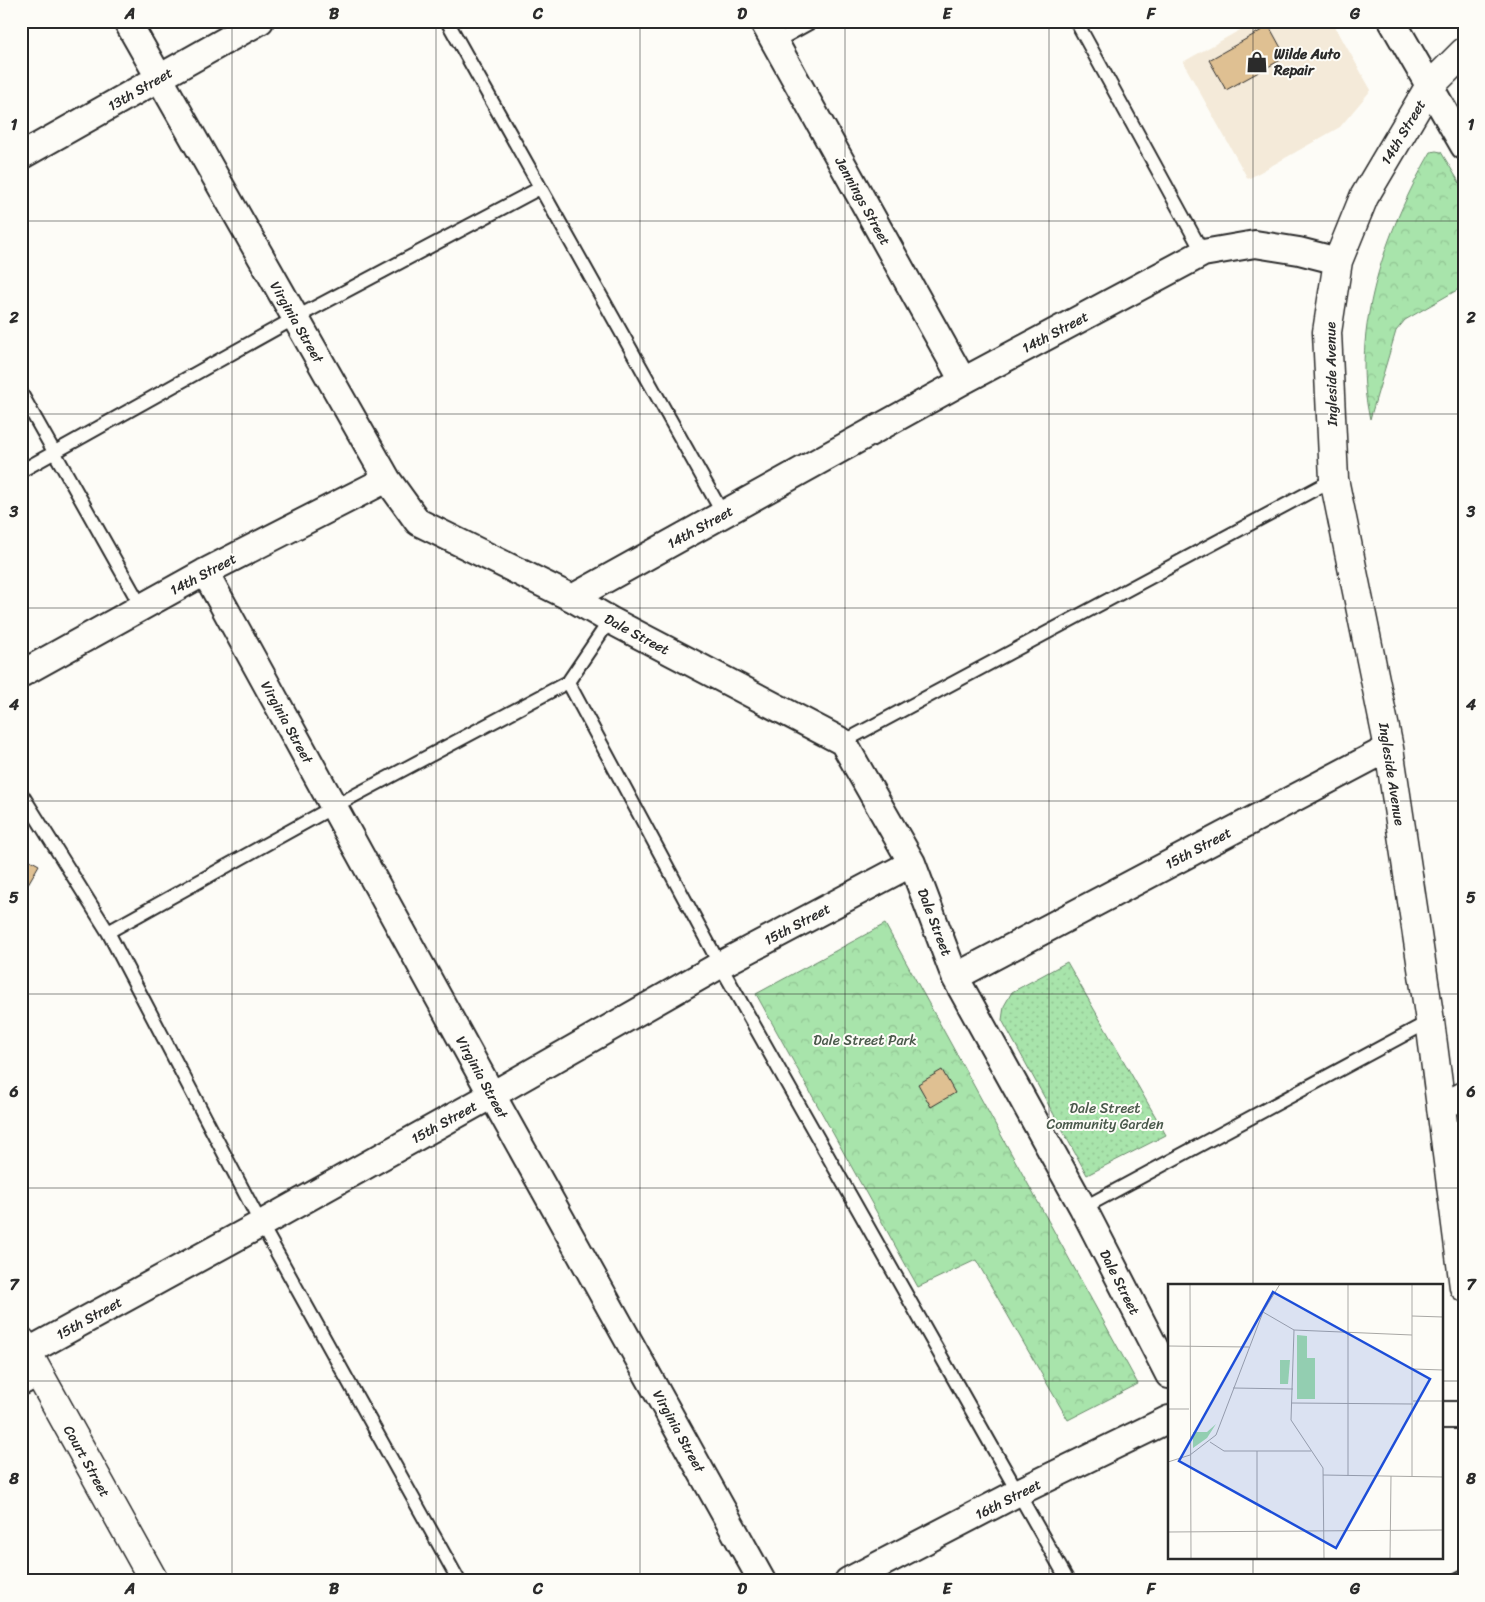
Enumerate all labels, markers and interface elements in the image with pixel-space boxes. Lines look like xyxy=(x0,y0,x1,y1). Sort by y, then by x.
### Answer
text: A xyxy=(124,0,135,28)
text: B xyxy=(329,0,340,28)
text: C xyxy=(532,0,544,28)
text: D xyxy=(737,0,747,28)
text: E xyxy=(943,0,953,28)
text: F xyxy=(1146,0,1157,28)
text: G xyxy=(1349,0,1361,28)
place label: Wilde Auto Repair xyxy=(1273,42,1341,83)
shop icon: Wilde Auto Repair xyxy=(1244,49,1270,75)
street label: 13th Street xyxy=(103,61,177,118)
street label: 14th Street xyxy=(1374,95,1433,170)
text: 1 xyxy=(11,110,18,139)
text: 1 xyxy=(1468,110,1475,139)
street label: Jennings Street xyxy=(827,151,897,250)
street label: Virginia Street xyxy=(263,276,331,369)
text: 2 xyxy=(8,303,19,332)
text: 2 xyxy=(1465,303,1476,332)
street label: 14th Street xyxy=(1017,304,1093,361)
street label: Ingleside Avenue xyxy=(1318,321,1345,427)
text: 3 xyxy=(9,497,19,526)
text: 3 xyxy=(1466,497,1476,526)
street label: 14th Street xyxy=(662,499,738,556)
street label: 14th Street xyxy=(165,546,241,603)
street label: Dale Street xyxy=(600,607,674,662)
street label: Virginia Street xyxy=(254,676,320,769)
text: 4 xyxy=(8,690,19,719)
text: 4 xyxy=(1465,690,1476,719)
street label: Ingleside Avenue xyxy=(1371,720,1412,828)
street label: 15th Street xyxy=(1160,820,1236,876)
text: 5 xyxy=(9,883,19,912)
text: 5 xyxy=(1466,883,1476,912)
street label: Dale Street xyxy=(910,885,959,960)
street label: 15th Street xyxy=(759,896,835,952)
park label: Dale Street Park xyxy=(813,1028,917,1053)
street label: Virginia Street xyxy=(449,1031,515,1124)
text: 6 xyxy=(8,1077,19,1106)
text: 6 xyxy=(1465,1077,1476,1106)
street label: 15th Street xyxy=(407,1094,482,1151)
park label: Dale Street Community Garden xyxy=(1047,1096,1164,1137)
street label: Dale Street xyxy=(1092,1245,1147,1320)
text: 7 xyxy=(9,1270,20,1299)
text: 7 xyxy=(1466,1270,1477,1299)
inset map xyxy=(1168,1284,1442,1560)
street label: 15th Street xyxy=(52,1290,127,1347)
street label: Virginia Street xyxy=(646,1385,712,1478)
street label: Court Street xyxy=(56,1420,117,1502)
text: 8 xyxy=(8,1464,19,1493)
text: 8 xyxy=(1465,1464,1476,1493)
street label: 16th Street xyxy=(971,1472,1046,1527)
text: A xyxy=(124,1574,135,1602)
text: B xyxy=(329,1574,340,1602)
text: C xyxy=(532,1574,544,1602)
text: D xyxy=(737,1574,747,1602)
text: E xyxy=(943,1574,953,1602)
text: F xyxy=(1146,1574,1157,1602)
text: G xyxy=(1349,1574,1361,1602)

